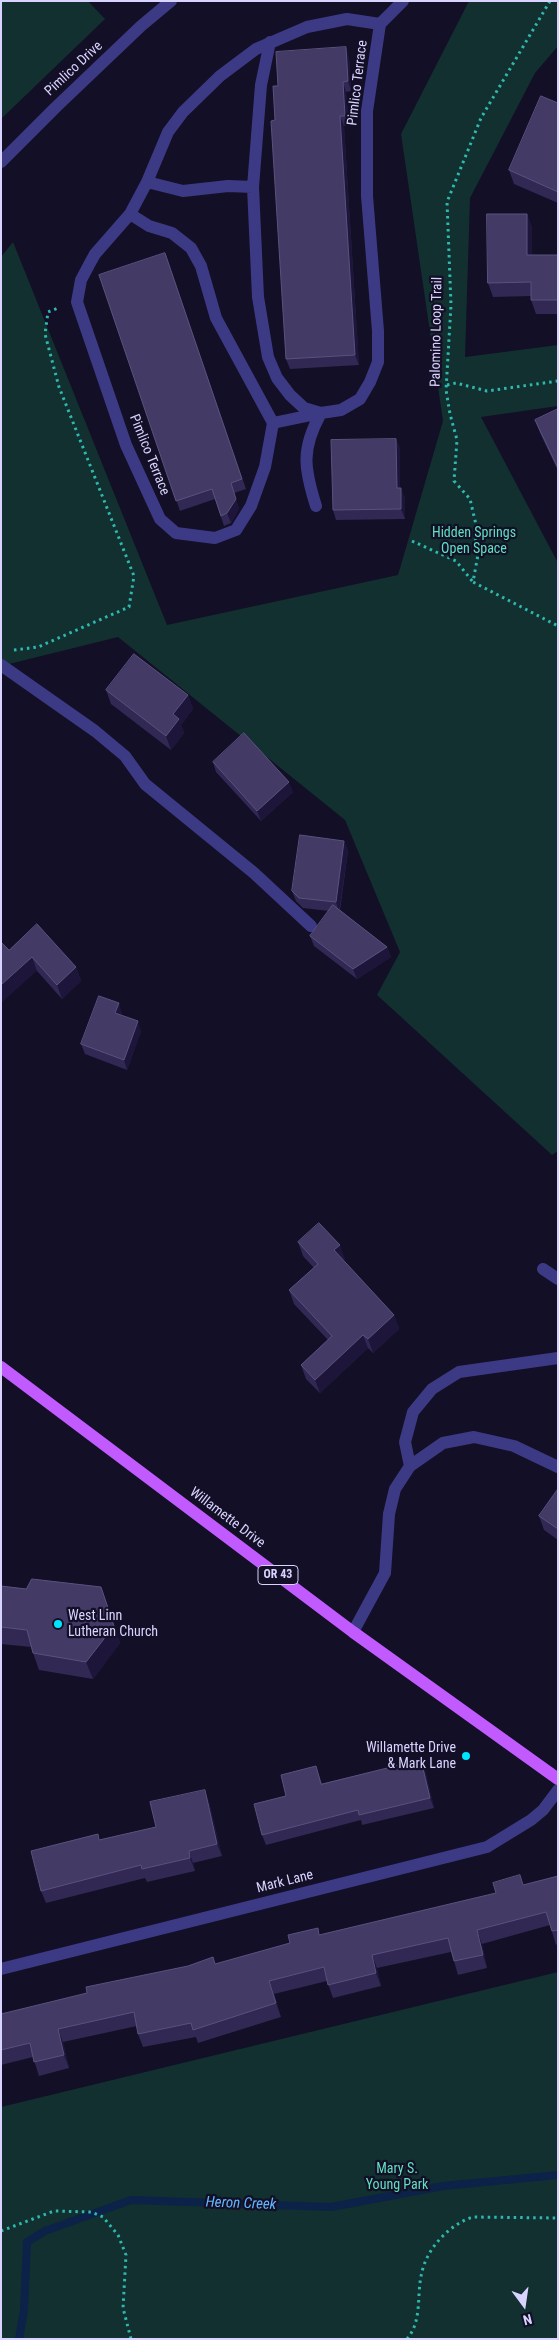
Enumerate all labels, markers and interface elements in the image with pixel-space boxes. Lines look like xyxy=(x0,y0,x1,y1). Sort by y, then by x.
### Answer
street label: Pimlico Drive xyxy=(42,38,106,100)
street label: Pimlico Terrace xyxy=(344,39,372,127)
street label: Palomino Loop Trail xyxy=(428,277,446,387)
street label: Pimlico Terrace xyxy=(125,412,173,498)
park label: Hidden Springs Open Space xyxy=(432,525,516,558)
street label: Willamette Drive xyxy=(186,1484,268,1552)
road number: OR 43 xyxy=(258,1566,298,1584)
place label: West Linn Lutheran Church xyxy=(68,1608,158,1640)
marker: West Linn Lutheran Church xyxy=(52,1618,64,1630)
place label: Willamette Drive & Mark Lane xyxy=(366,1740,456,1772)
marker: Willamette Drive & Mark Lane xyxy=(460,1750,472,1762)
street label: Mark Lane xyxy=(255,1867,315,1897)
park label: Mary S. Young Park xyxy=(366,2161,428,2194)
water label: Heron Creek xyxy=(205,2194,277,2214)
north arrow xyxy=(499,2280,549,2330)
text: N xyxy=(522,2311,534,2328)

